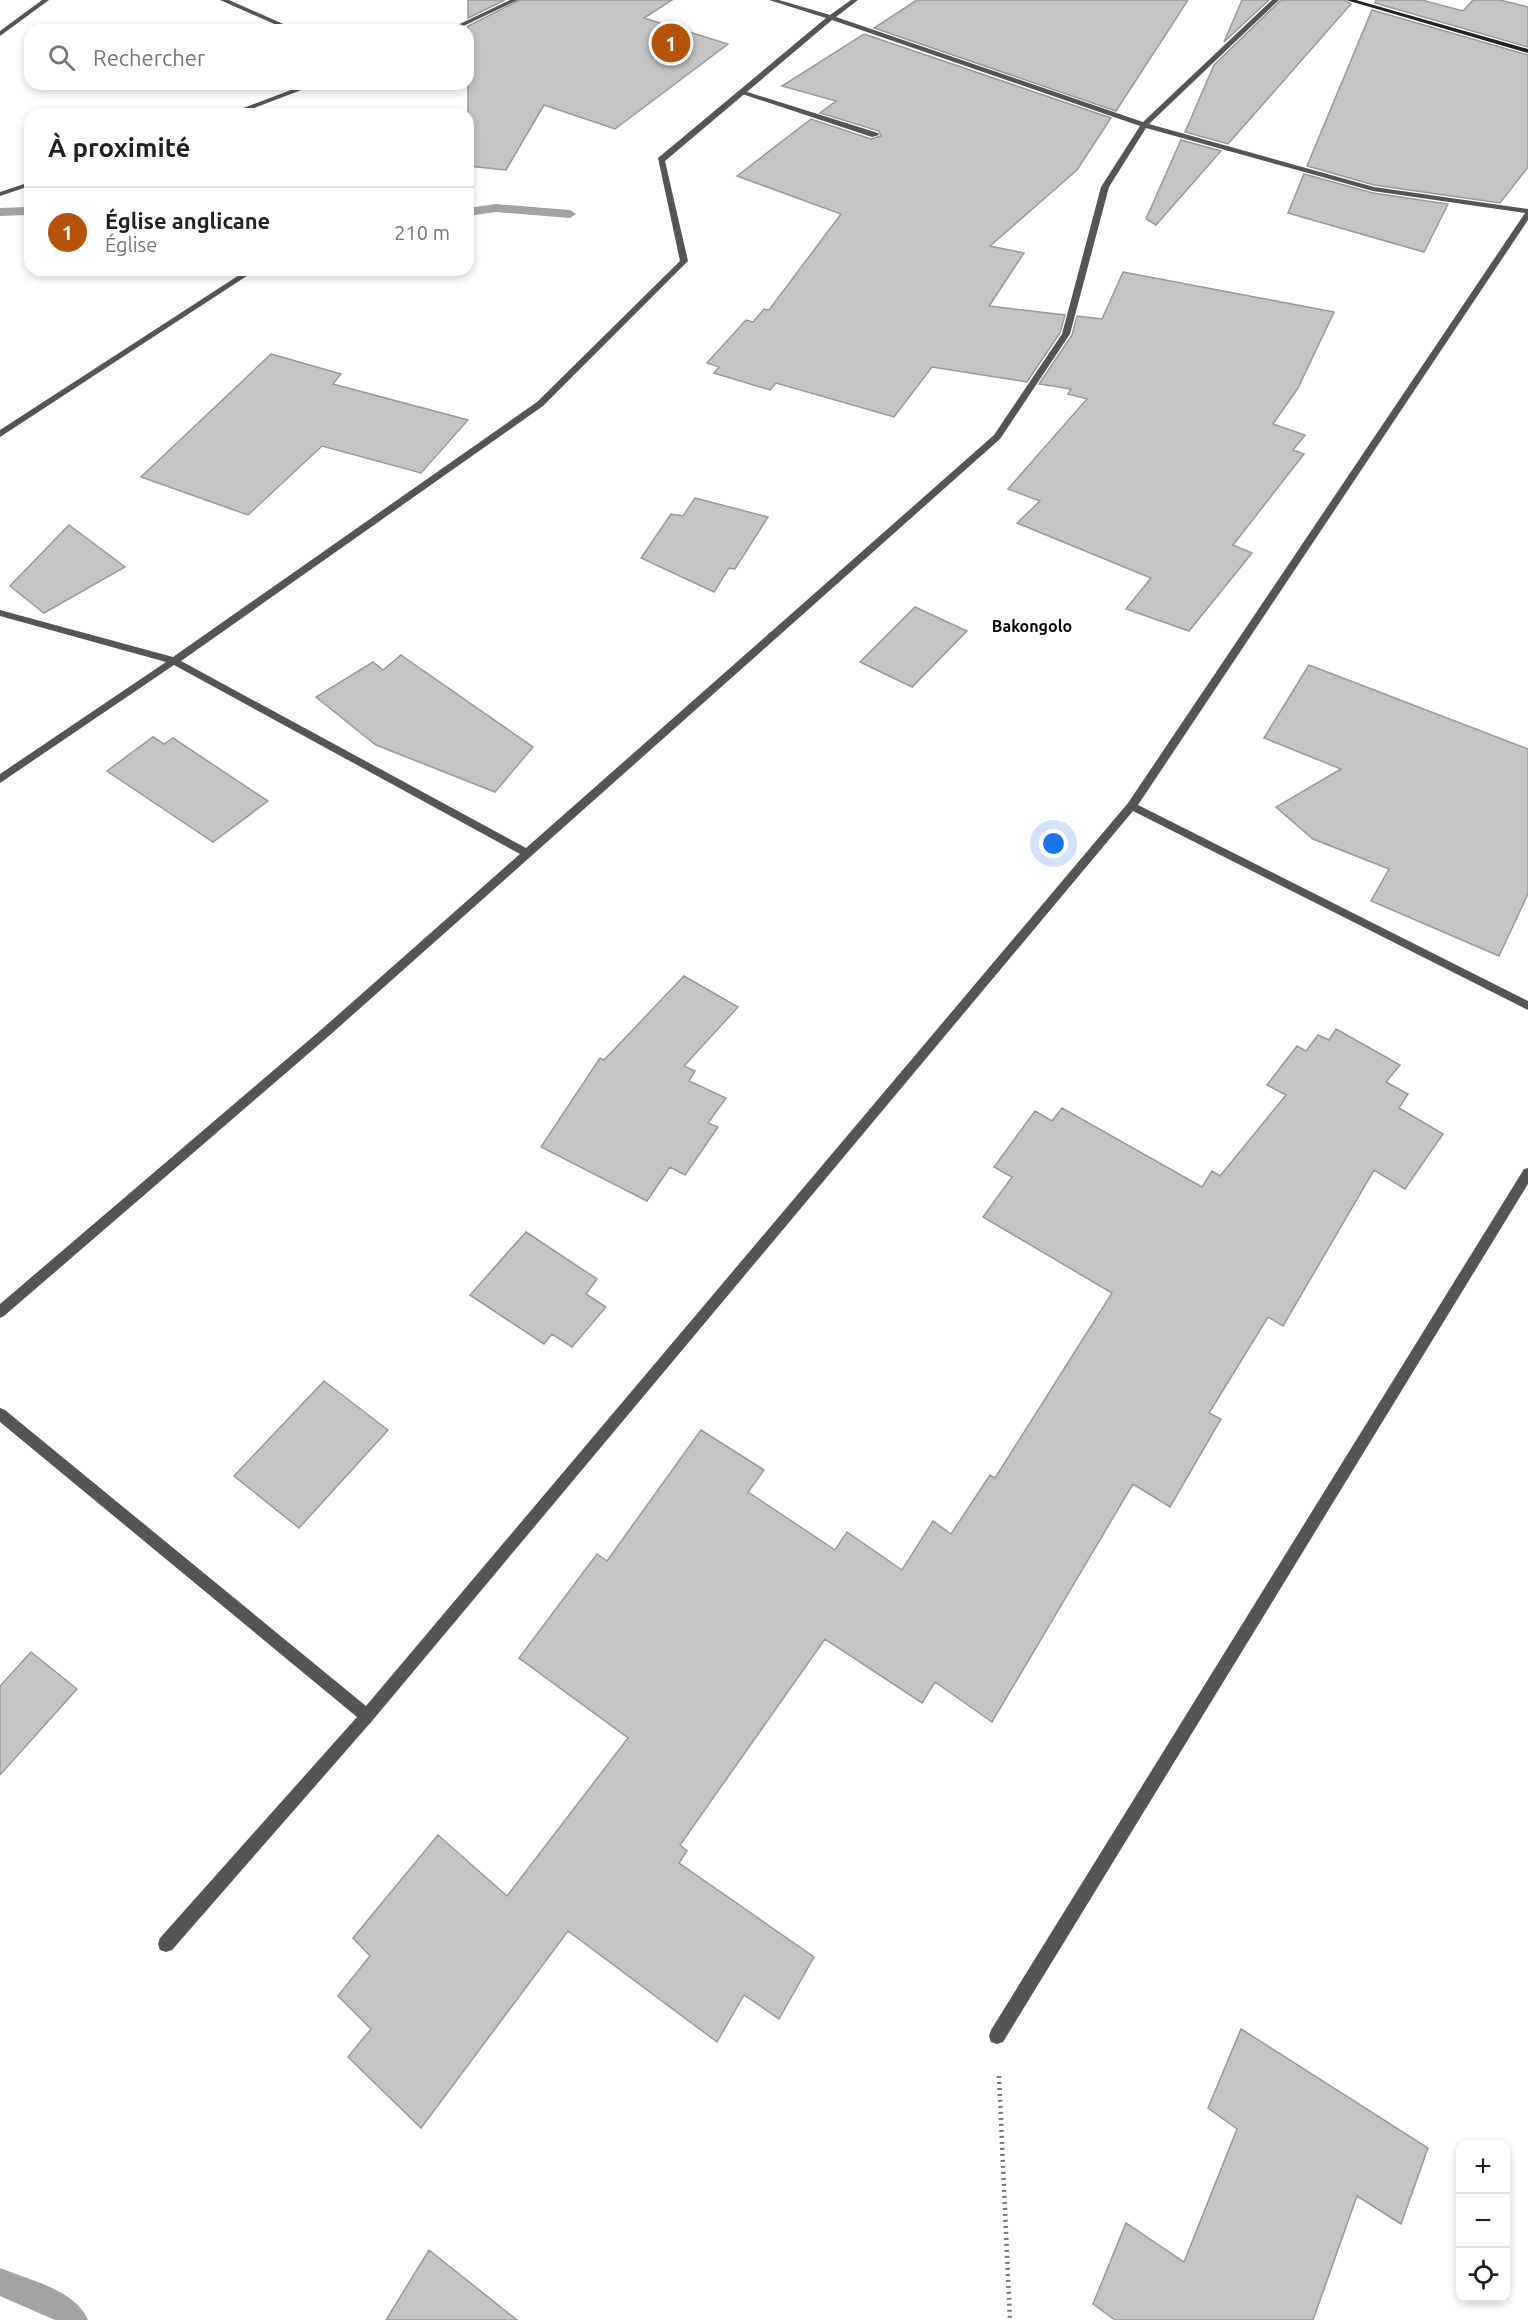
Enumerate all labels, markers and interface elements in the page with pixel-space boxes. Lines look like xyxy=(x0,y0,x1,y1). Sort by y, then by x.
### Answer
pin: 1 xyxy=(652,20,690,66)
search box xyxy=(24,24,474,90)
icon: search xyxy=(45,41,78,74)
text: Rechercher xyxy=(93,45,205,70)
text: À proximité xyxy=(48,133,190,162)
text: Église anglicane xyxy=(105,208,270,233)
text: 1 xyxy=(62,221,73,244)
text: 210 m xyxy=(394,221,450,244)
text: Église xyxy=(105,233,157,256)
district label: Bakongolo xyxy=(992,617,1072,635)
your location xyxy=(1039,829,1068,858)
map controls xyxy=(1456,2140,1510,2302)
button: + xyxy=(1456,2140,1510,2194)
button: − xyxy=(1456,2194,1510,2248)
button: locate xyxy=(1456,2248,1510,2302)

